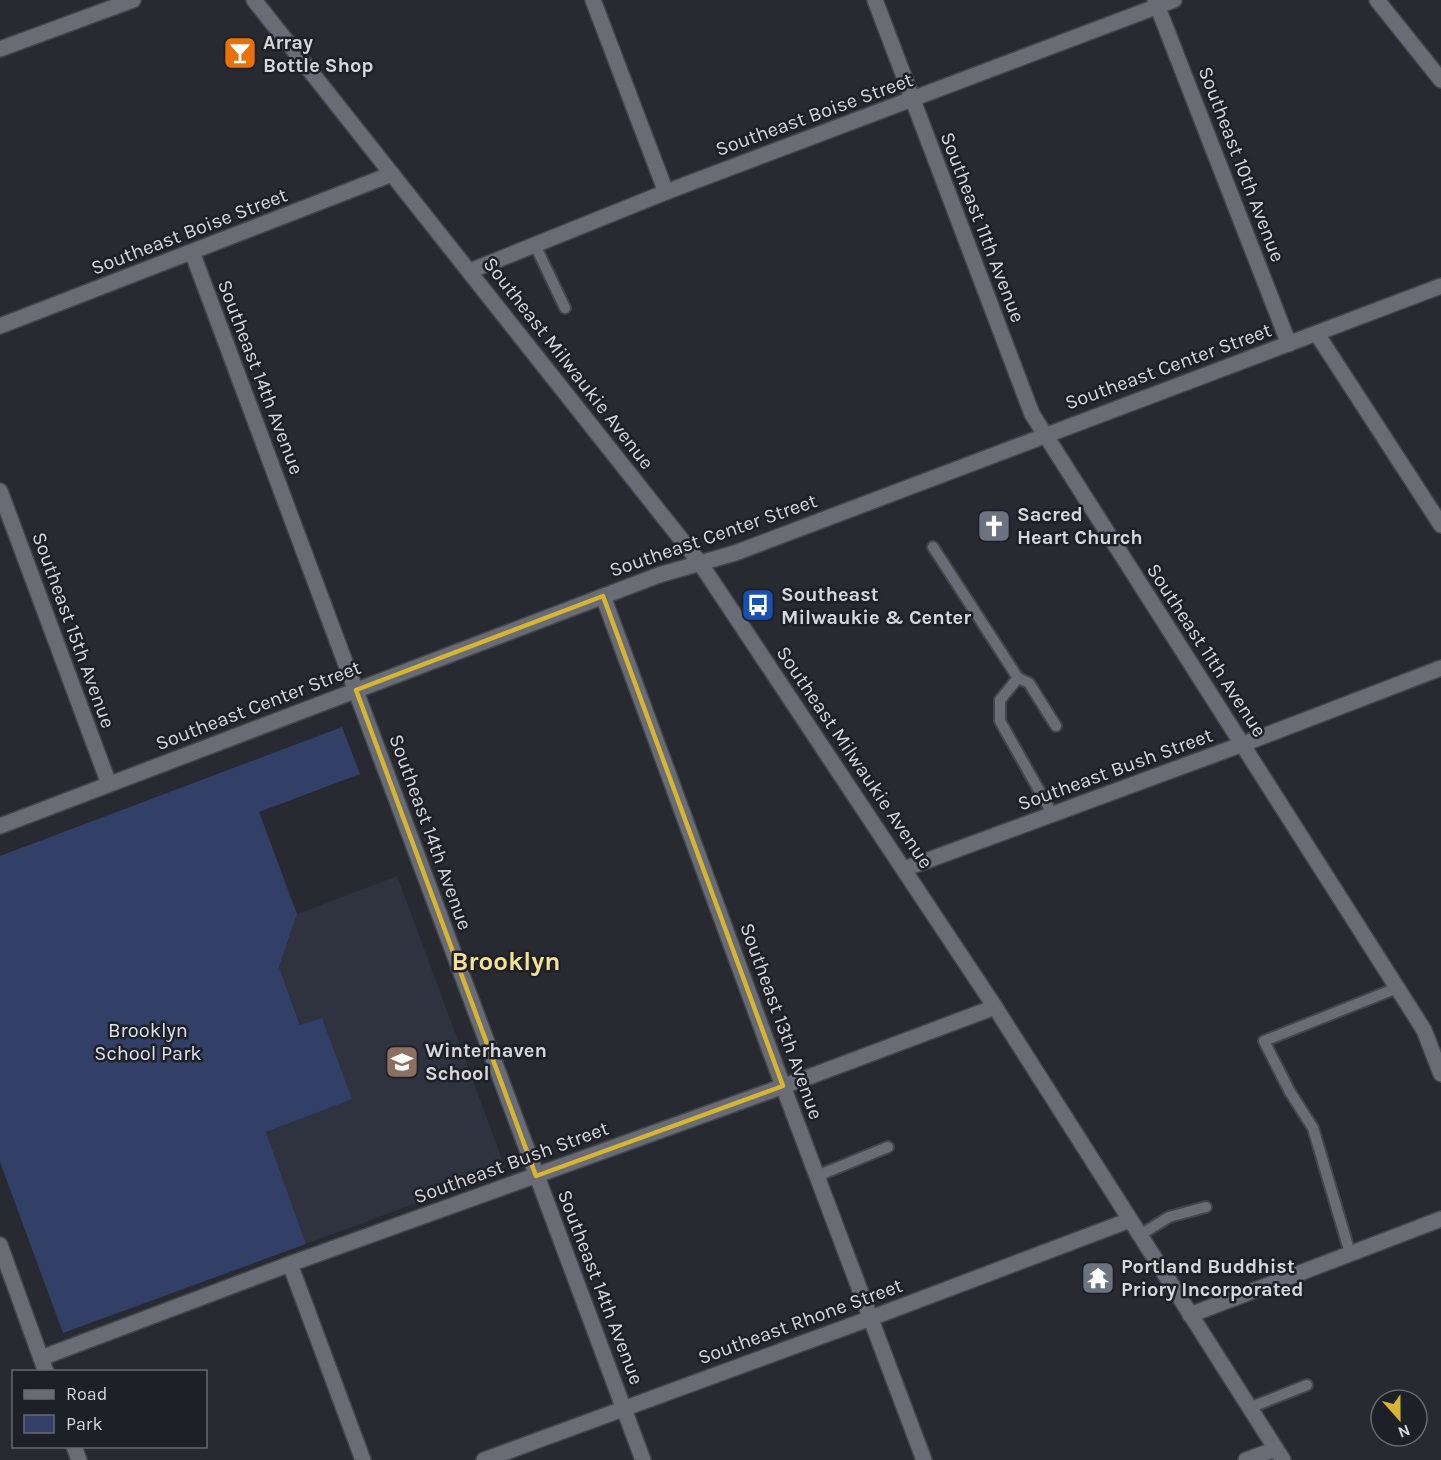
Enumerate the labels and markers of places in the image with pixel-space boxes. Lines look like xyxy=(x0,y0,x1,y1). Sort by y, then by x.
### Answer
place label: Array Bottle Shop xyxy=(263,31,374,77)
bar icon: Array Bottle Shop xyxy=(222,35,258,71)
place label: Sacred Heart Church xyxy=(1017,503,1143,549)
church icon: Sacred Heart Church xyxy=(976,508,1012,544)
place label: Southeast Milwaukie & Center xyxy=(781,583,971,629)
bus stop icon: Southeast Milwaukie & Center xyxy=(740,587,776,623)
place label: Winterhaven School xyxy=(425,1039,547,1085)
school or university icon: Winterhaven School xyxy=(384,1044,420,1080)
place label: Portland Buddhist Priory Incorporated xyxy=(1121,1255,1303,1301)
temple icon: Portland Buddhist Priory Incorporated xyxy=(1080,1260,1116,1296)

